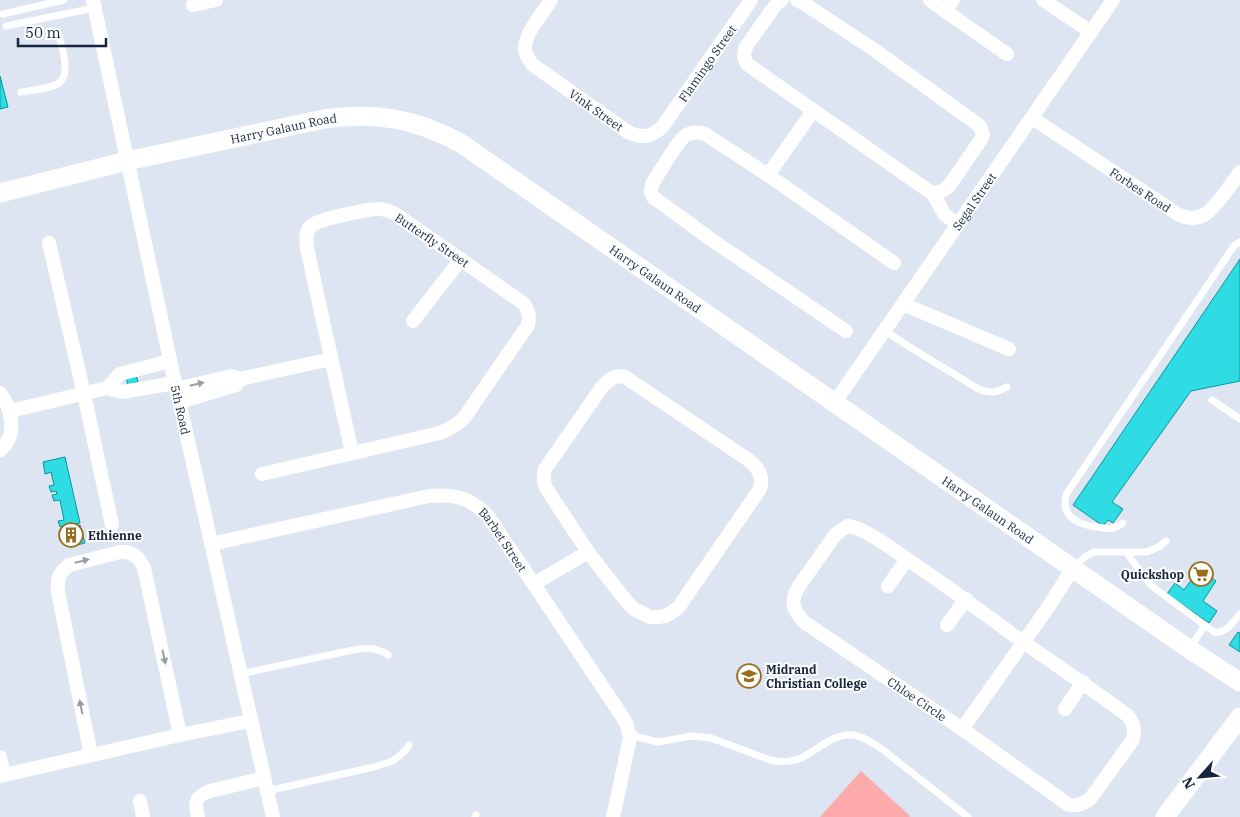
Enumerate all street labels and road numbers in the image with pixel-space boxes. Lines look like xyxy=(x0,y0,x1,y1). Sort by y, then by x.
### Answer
street label: Flamingo Street xyxy=(675,22,739,105)
street label: Vink Street xyxy=(566,85,626,134)
street label: Harry Galaun Road xyxy=(229,110,338,146)
street label: Forbes Road xyxy=(1107,164,1174,215)
street label: Segal Street xyxy=(949,170,999,233)
street label: Butterfly Street xyxy=(392,210,472,270)
street label: Harry Galaun Road xyxy=(607,241,704,315)
street label: 5th Road xyxy=(168,383,194,436)
street label: Harry Galaun Road xyxy=(939,472,1037,546)
street label: Barbet Street xyxy=(476,504,530,574)
street label: Chloe Circle xyxy=(885,674,949,724)

